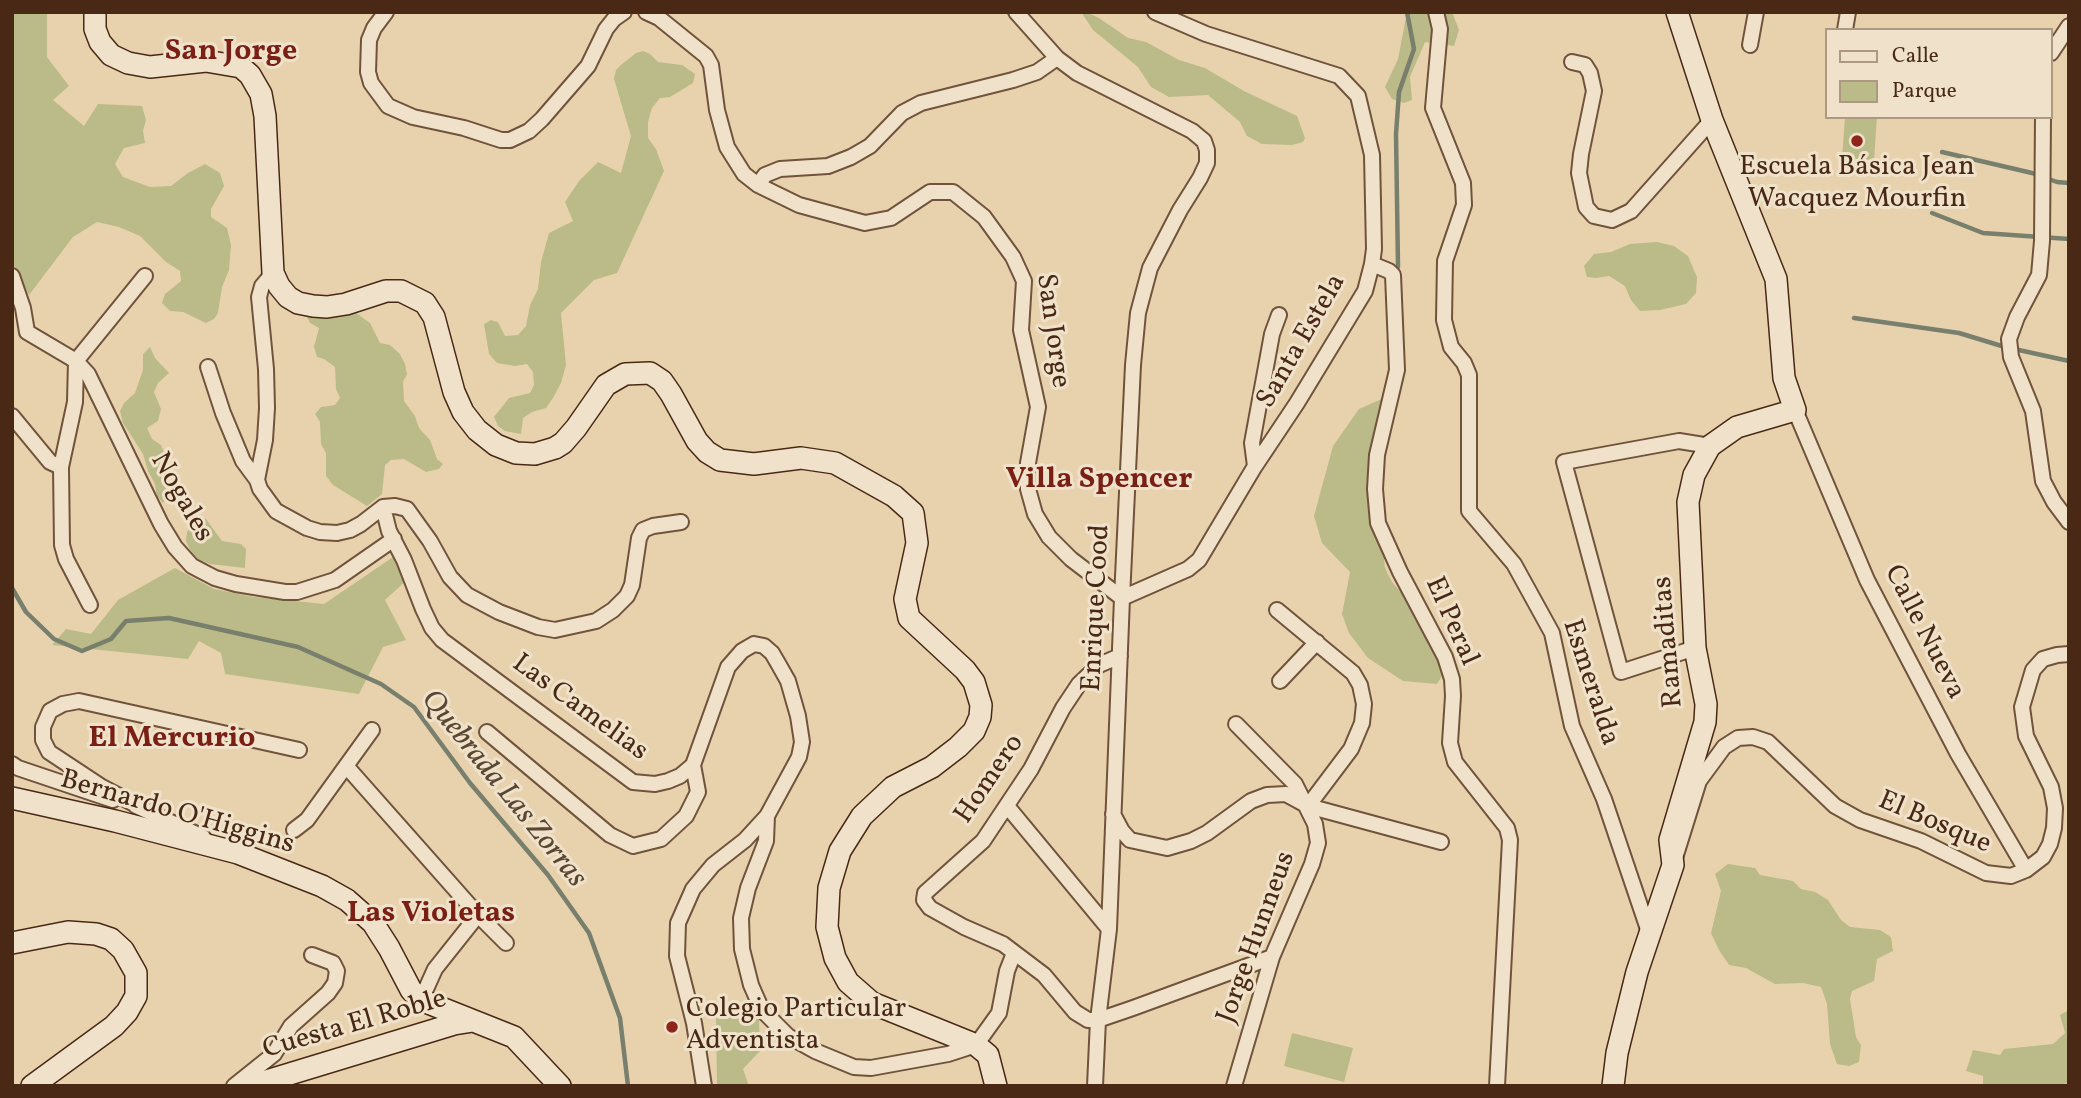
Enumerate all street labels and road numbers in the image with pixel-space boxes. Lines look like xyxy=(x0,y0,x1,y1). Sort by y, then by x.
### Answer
street label: Santa Estela xyxy=(1251,269,1355,415)
street label: San Jorge xyxy=(1026,272,1076,390)
street label: Nogales xyxy=(141,447,219,549)
street label: Enrique Cood xyxy=(1077,523,1119,693)
street label: Calle Nueva xyxy=(1875,560,1971,706)
street label: El Peral xyxy=(1416,572,1484,672)
street label: Ramaditas xyxy=(1648,575,1692,709)
street label: Esmeralda xyxy=(1553,616,1625,750)
street label: Las Camelias xyxy=(504,648,654,770)
street label: Homero xyxy=(949,729,1033,831)
street label: Bernardo O'Higgins xyxy=(56,765,298,863)
street label: El Bosque xyxy=(1872,785,1996,863)
street label: Jorge Hunneus xyxy=(1211,848,1305,1028)
street label: Cuesta El Roble xyxy=(259,984,451,1068)

